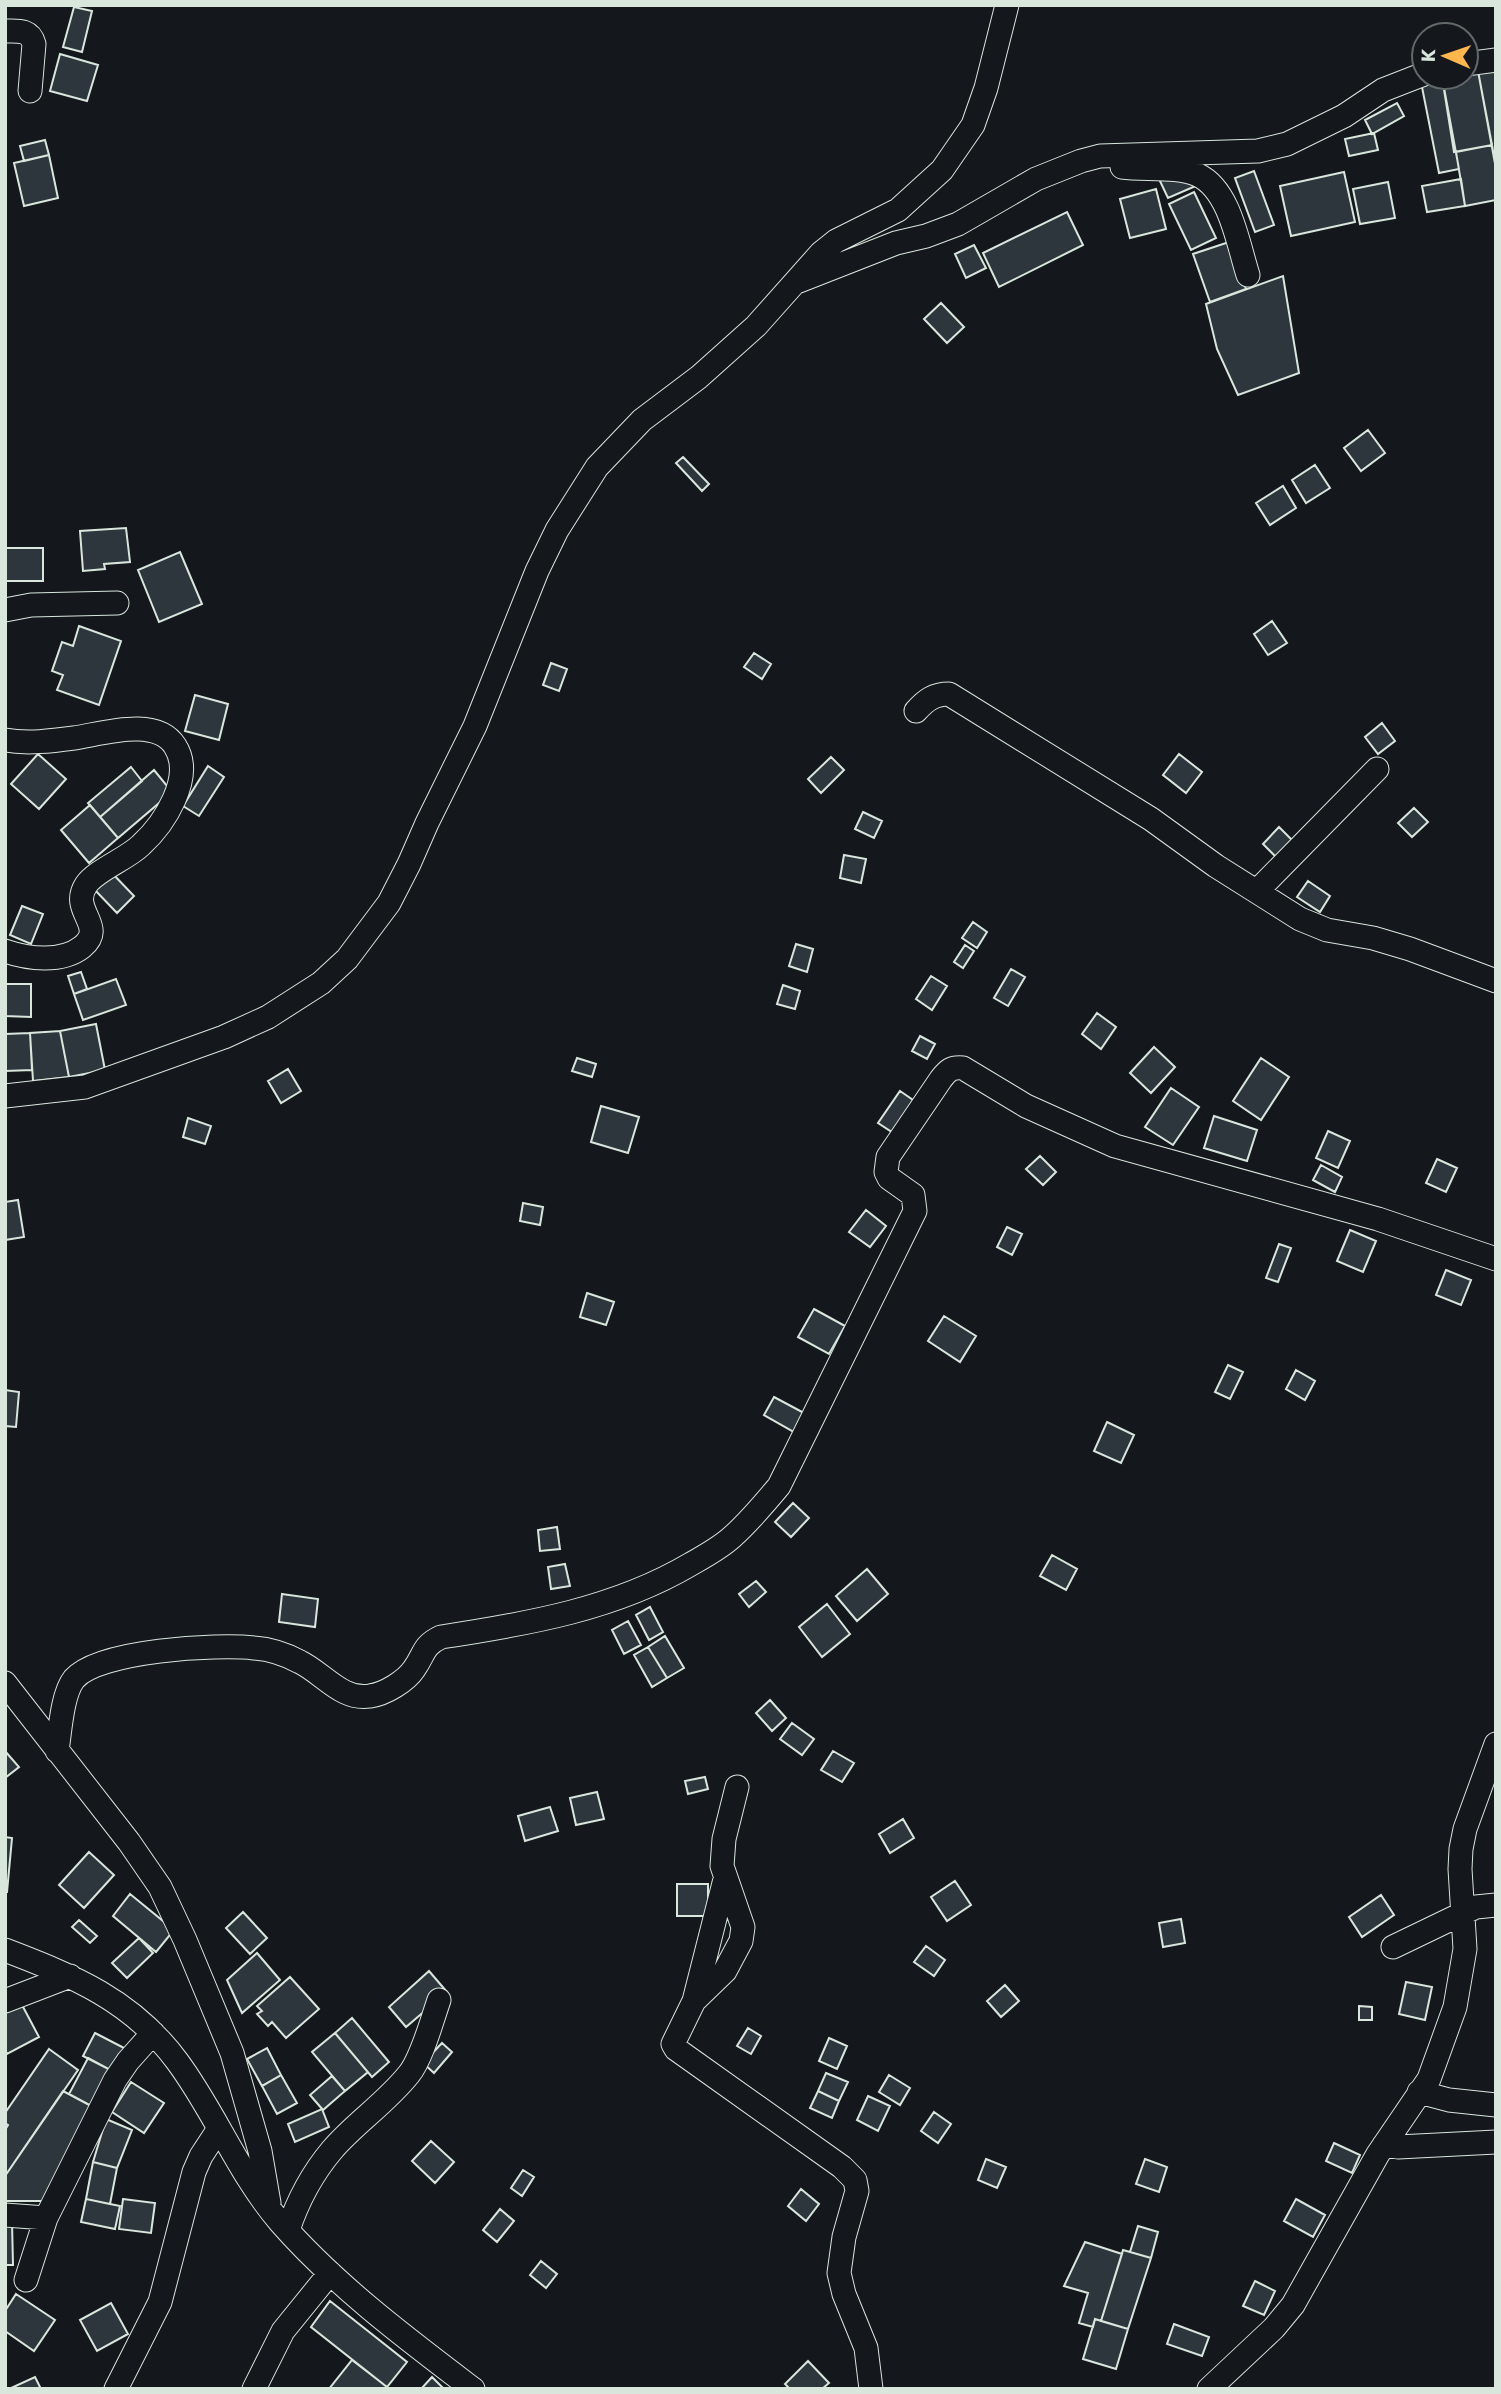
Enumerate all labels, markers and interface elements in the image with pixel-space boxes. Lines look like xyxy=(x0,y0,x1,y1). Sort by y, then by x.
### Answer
north arrow xyxy=(1410,21,1480,91)
text: K xyxy=(1415,48,1442,63)

